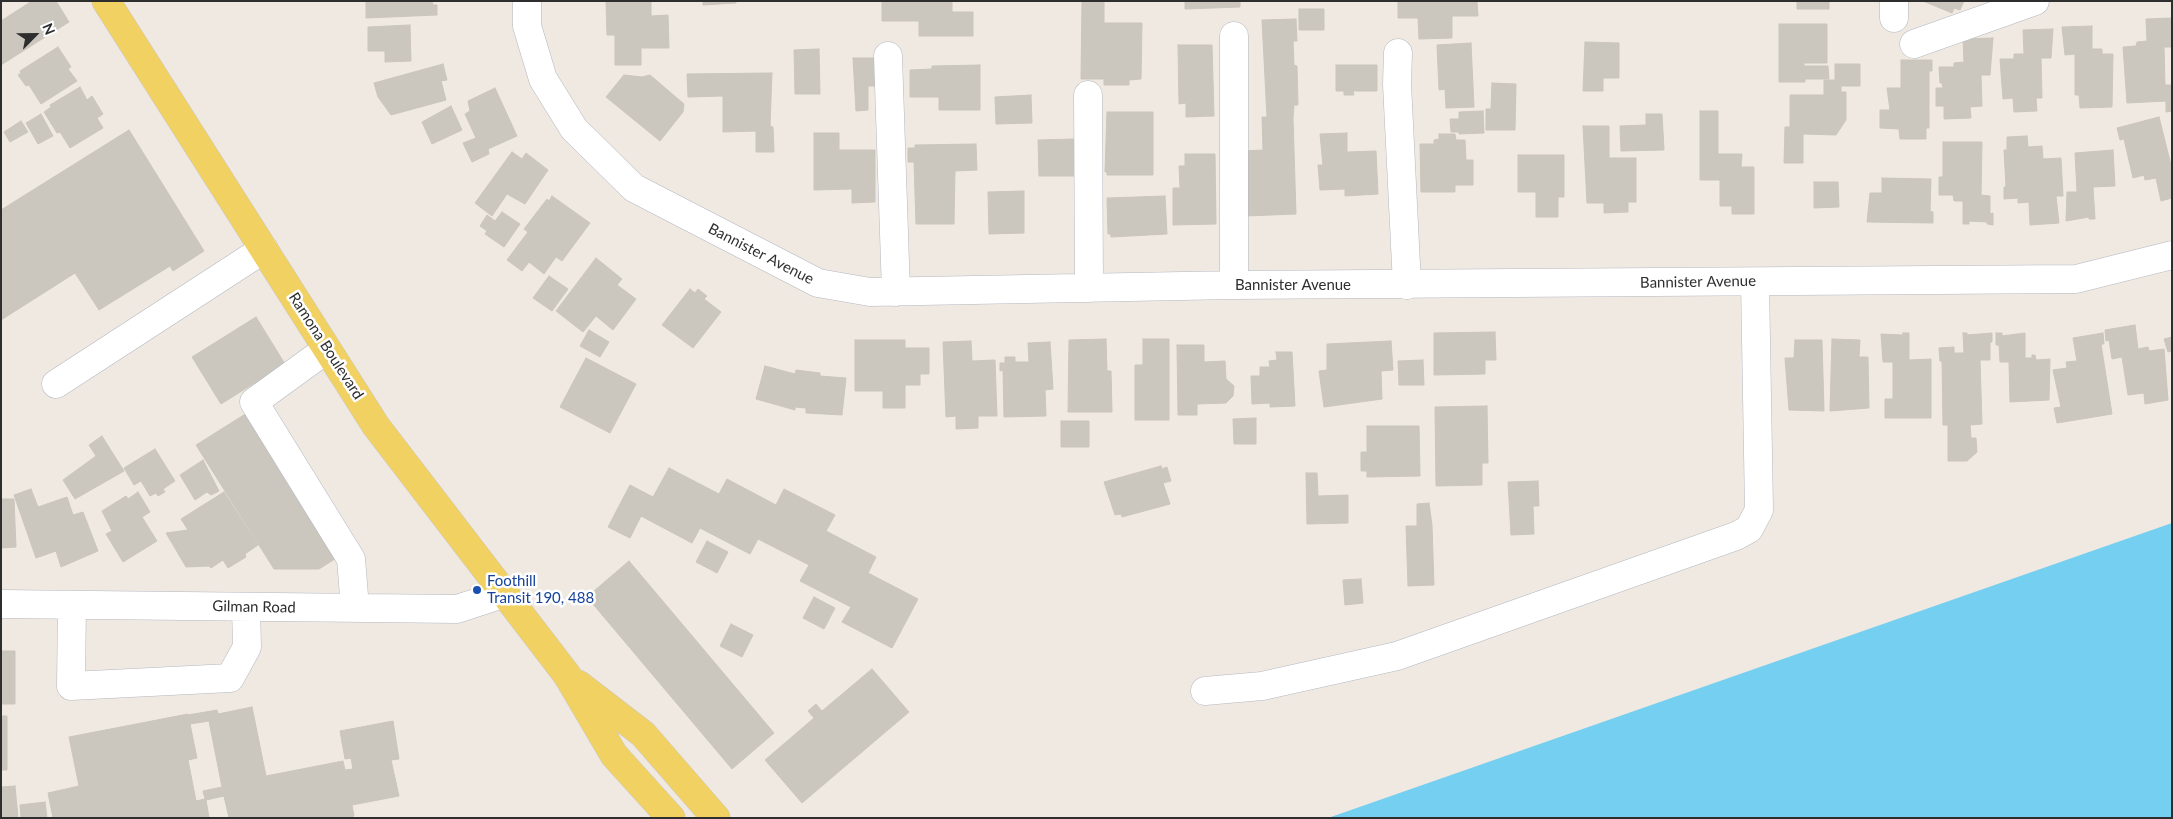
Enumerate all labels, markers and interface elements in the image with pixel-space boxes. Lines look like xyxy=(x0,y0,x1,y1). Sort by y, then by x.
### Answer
north arrow xyxy=(10,10,60,60)
text: N xyxy=(39,21,59,37)
street label: Bannister Avenue xyxy=(705,220,817,288)
street label: Bannister Avenue xyxy=(1640,272,1756,292)
street label: Bannister Avenue xyxy=(1235,276,1351,294)
street label: Ramona Boulevard xyxy=(285,289,367,403)
place label: Foothill Transit 190, 488 xyxy=(487,572,594,607)
marker: Foothill Transit 190, 488 xyxy=(471,584,483,596)
street label: Gilman Road xyxy=(212,597,296,617)

